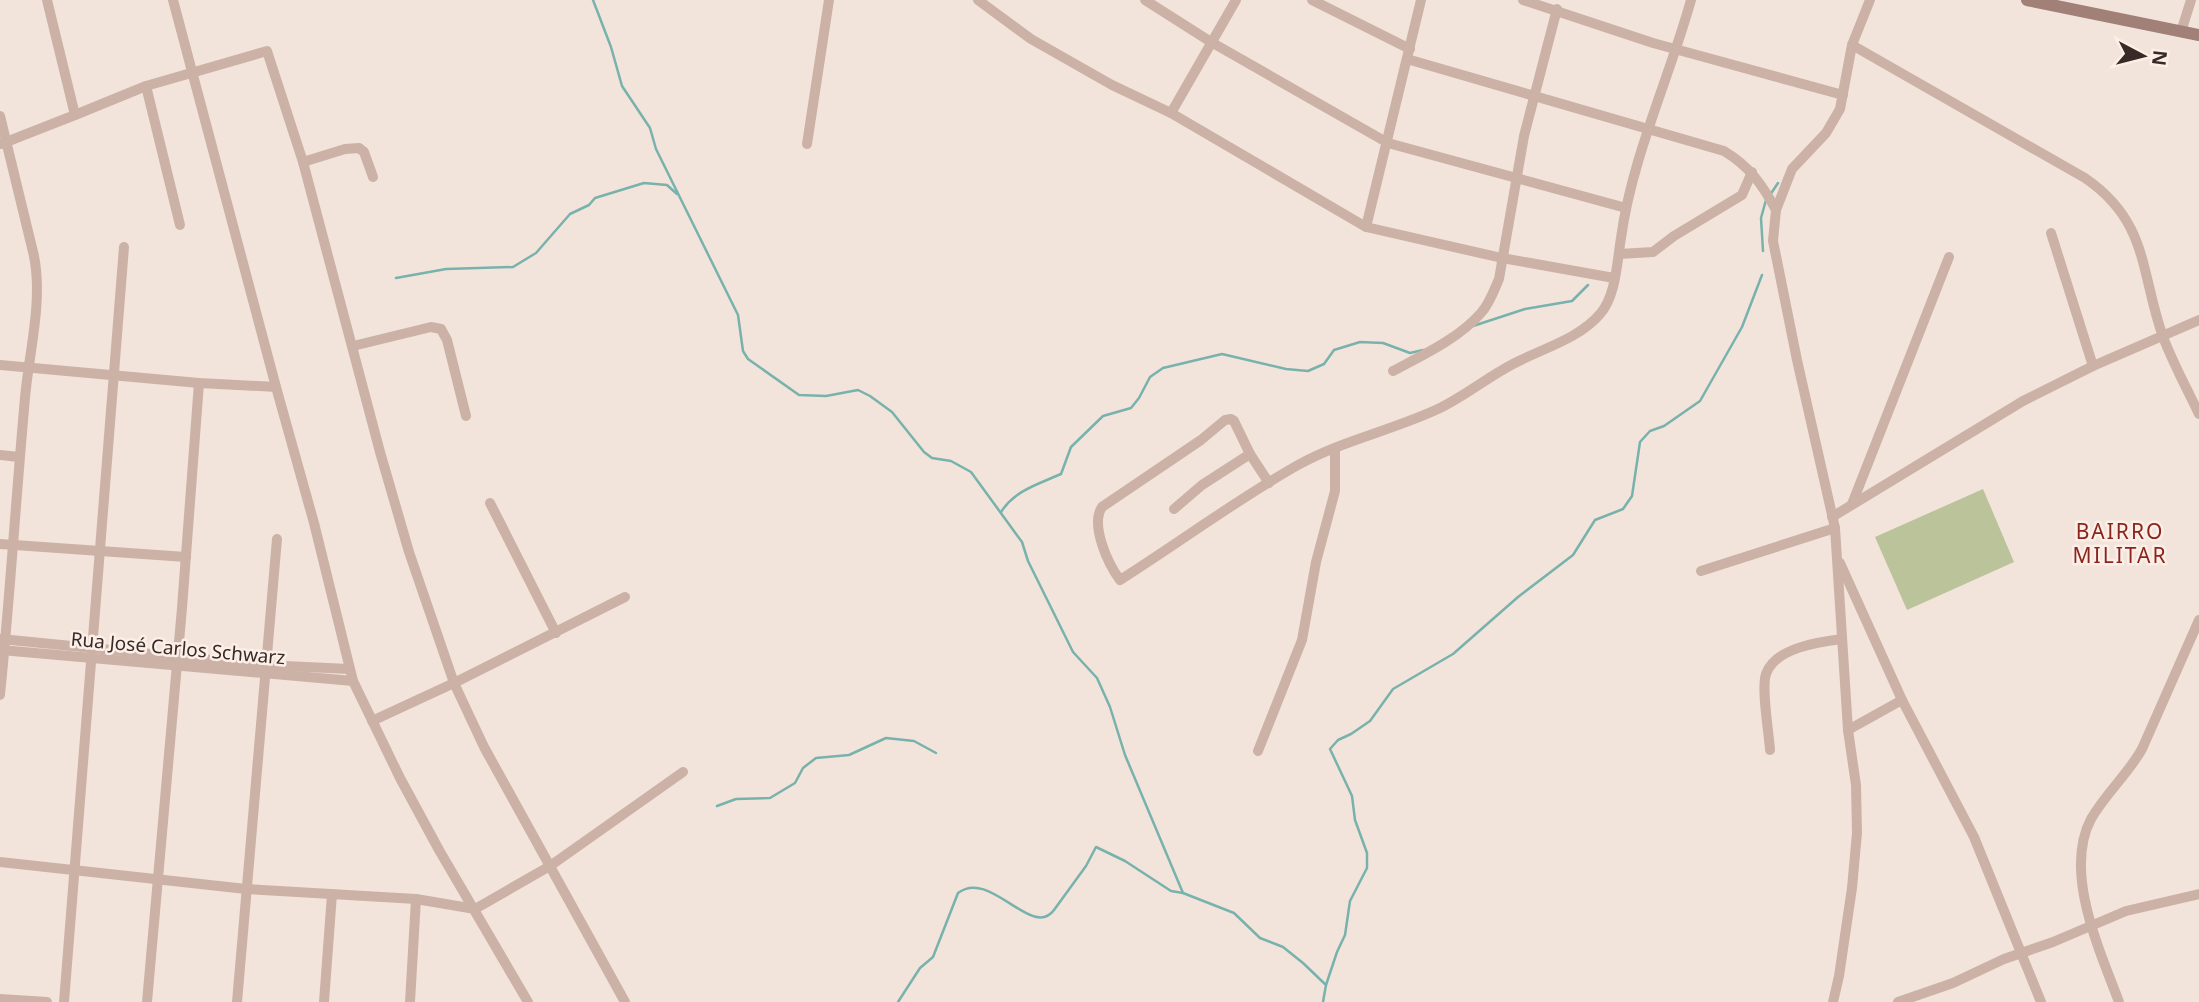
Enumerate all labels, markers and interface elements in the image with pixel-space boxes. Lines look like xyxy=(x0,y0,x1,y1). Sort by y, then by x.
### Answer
north arrow xyxy=(2108,21,2178,91)
text: N xyxy=(2146,49,2174,67)
district label: BAIRRO MILITAR xyxy=(2073,517,2167,569)
street label: Rua José Carlos Schwarz xyxy=(70,626,286,670)

